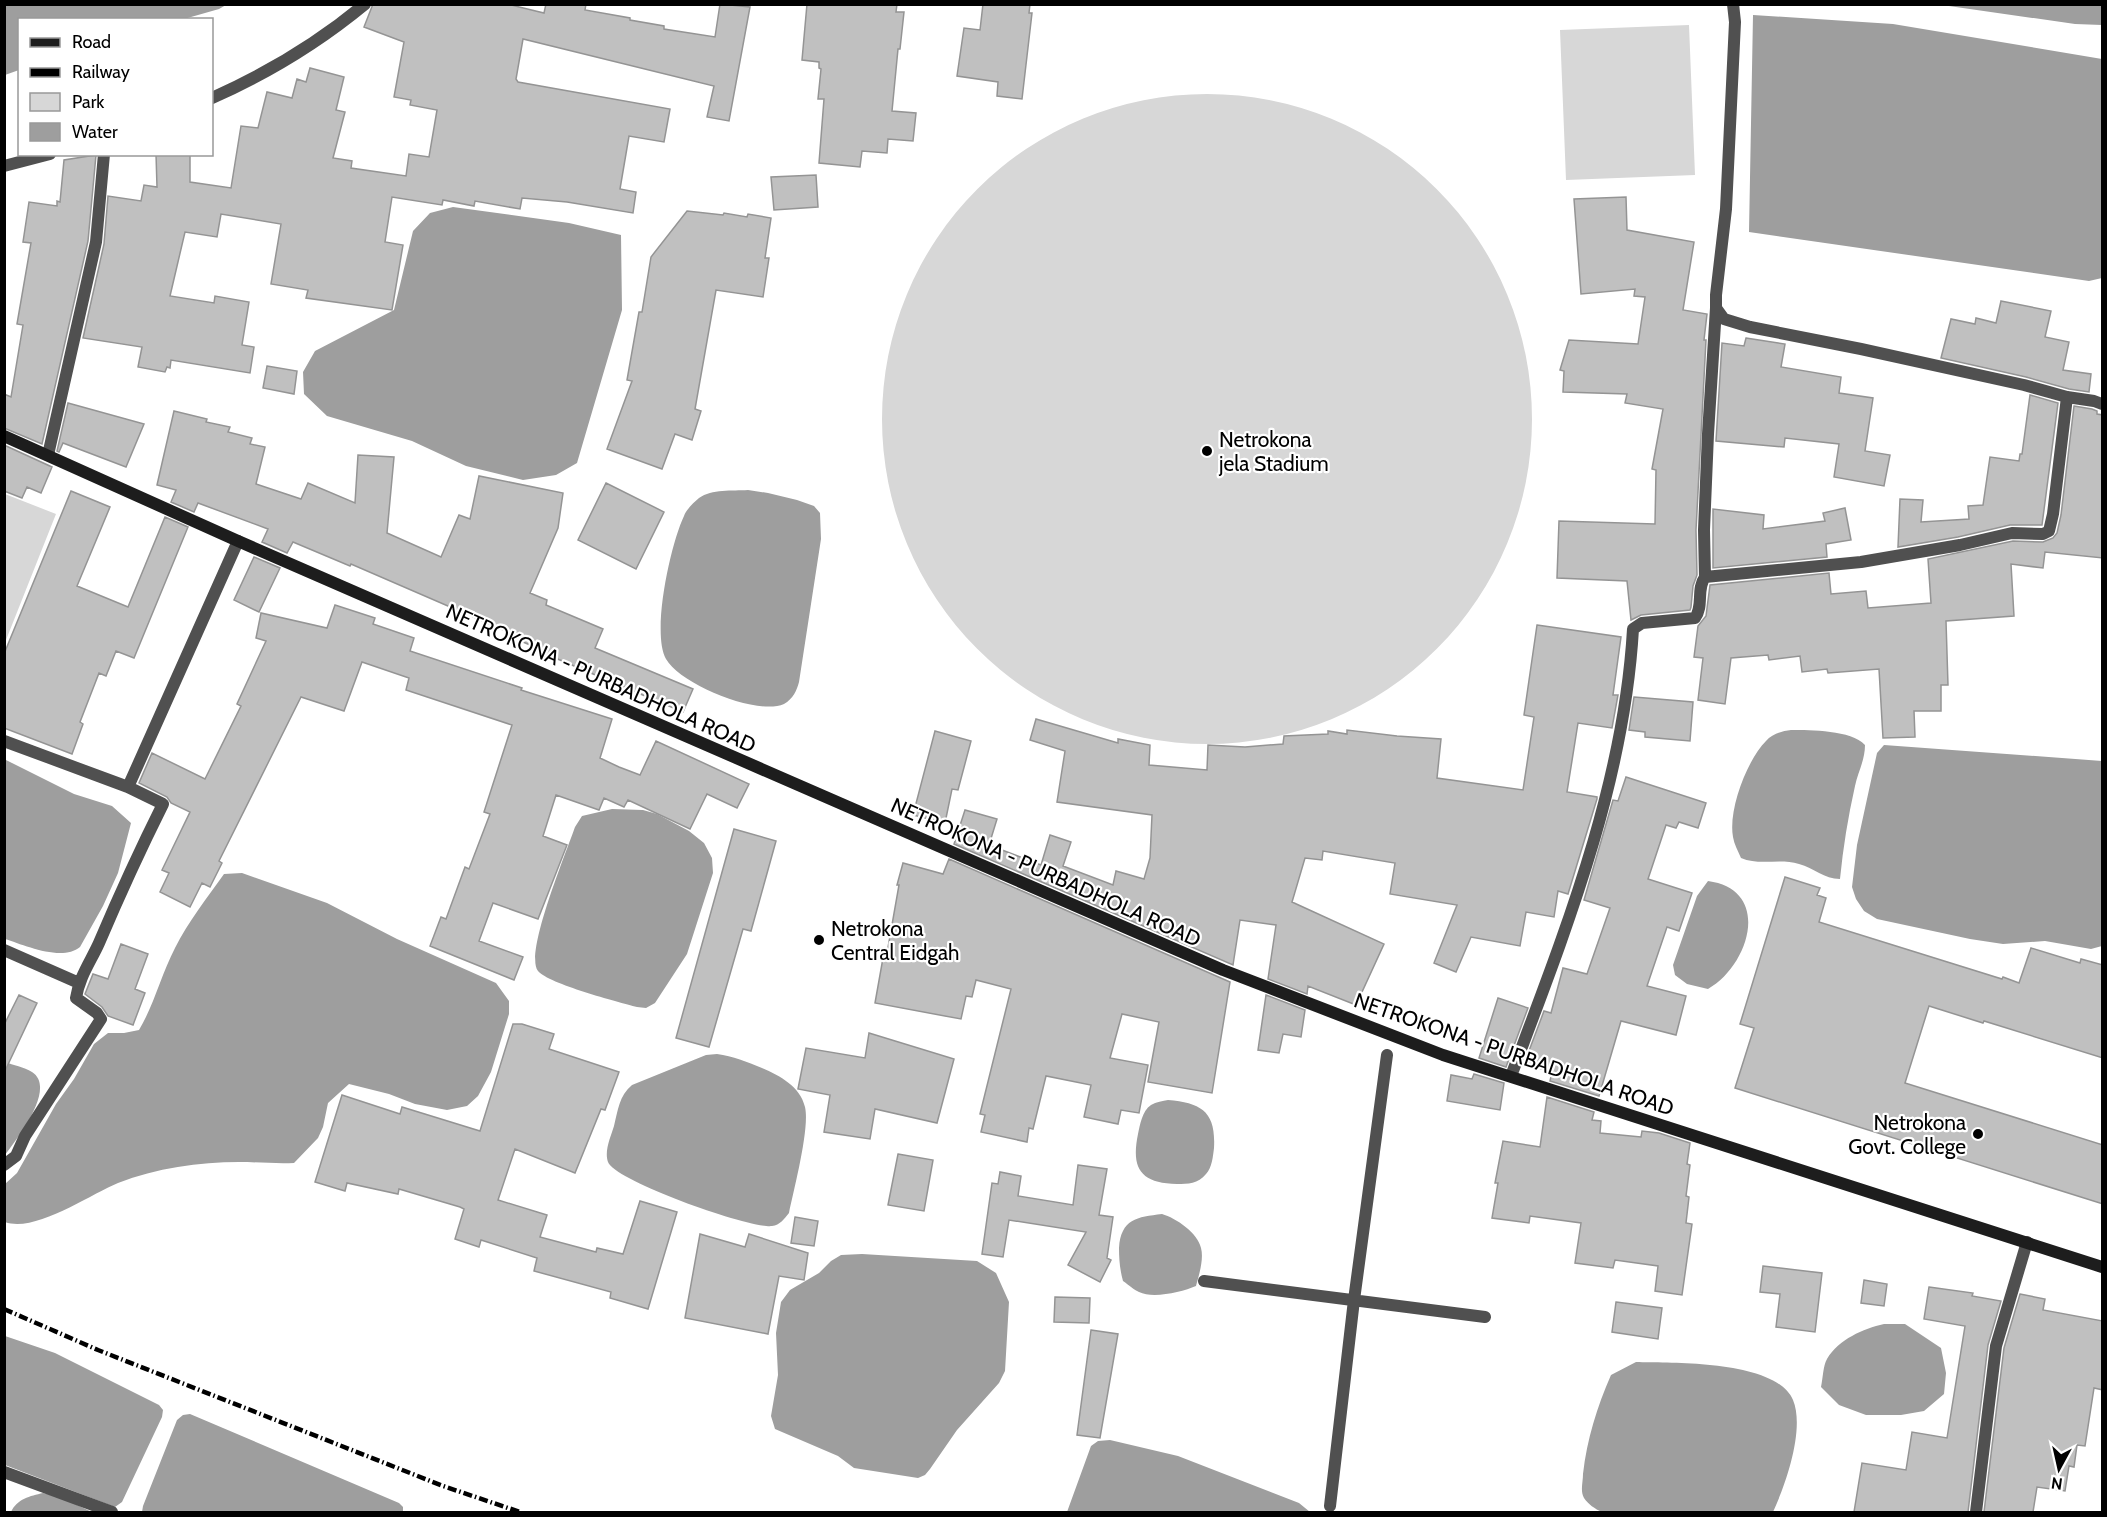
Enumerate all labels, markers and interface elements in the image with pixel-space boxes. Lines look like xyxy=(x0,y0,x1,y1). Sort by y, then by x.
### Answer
legend xyxy=(18,18,213,156)
text: Road xyxy=(72,31,111,53)
text: Railway xyxy=(72,61,130,83)
text: Park xyxy=(72,91,105,113)
text: Water xyxy=(72,121,118,143)
place label: Netrokona jela Stadium xyxy=(1218,427,1329,477)
marker: Netrokona jela Stadium xyxy=(1200,444,1214,458)
street label: NETROKONA - PURBADHOLA ROAD xyxy=(442,598,760,758)
street label: NETROKONA - PURBADHOLA ROAD xyxy=(887,792,1205,952)
place label: Netrokona Central Eidgah xyxy=(831,916,959,965)
marker: Netrokona Central Eidgah xyxy=(812,933,826,947)
street label: NETROKONA - PURBADHOLA ROAD xyxy=(1351,987,1677,1121)
place label: Netrokona Govt. College xyxy=(1848,1110,1966,1159)
marker: Netrokona Govt. College xyxy=(1971,1127,1985,1141)
north arrow xyxy=(2029,1439,2089,1499)
text: N xyxy=(2050,1473,2064,1494)

